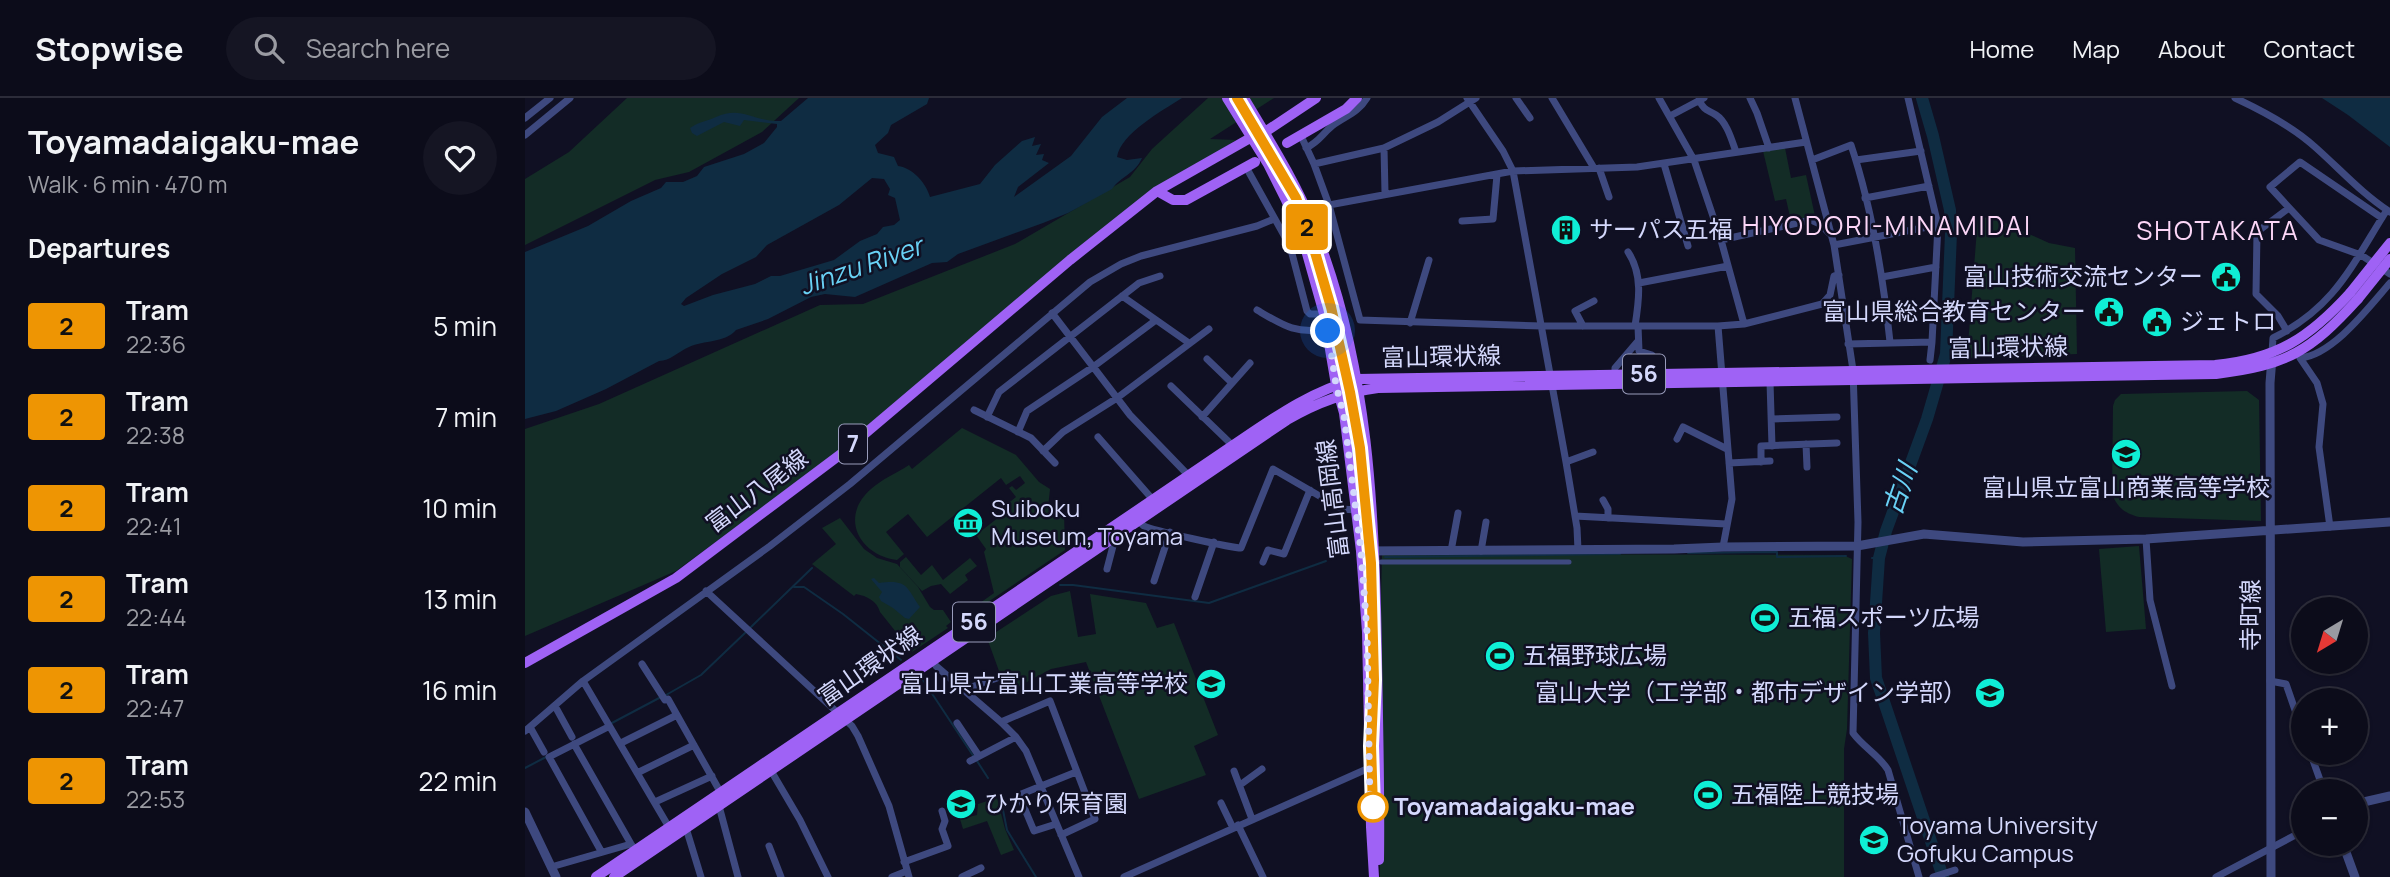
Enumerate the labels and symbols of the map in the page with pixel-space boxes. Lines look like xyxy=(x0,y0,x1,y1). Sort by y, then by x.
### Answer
line badge: 2 xyxy=(1284,204,1330,250)
district label: HIYODORI-MINAMIDAI xyxy=(1742,207,2032,243)
place label: サーパス五福 xyxy=(1589,212,1733,245)
district label: SHOTAKATA xyxy=(2136,212,2300,248)
building icon: サーパス五福 xyxy=(1549,213,1583,247)
water label: Jinzu River xyxy=(794,226,930,303)
place label: 富山技術交流センター xyxy=(1963,259,2203,292)
public building icon: 富山技術交流センター xyxy=(2209,260,2243,294)
place label: 富山県総合教育センター xyxy=(1822,294,2086,327)
public building icon: 富山県総合教育センター xyxy=(2092,295,2126,329)
place label: ジェトロ xyxy=(2180,304,2276,337)
public building icon: ジェトロ xyxy=(2140,305,2174,339)
your location xyxy=(1310,313,1345,348)
street label: 富山環状線 xyxy=(1948,329,2068,364)
street label: 富山環状線 xyxy=(1381,338,1501,373)
road number: 56 xyxy=(1623,354,1665,394)
road number: 7 xyxy=(839,424,867,464)
school or university icon: 富山県立富山商業高等学校 xyxy=(2109,437,2143,471)
street label: 富山高岡線 xyxy=(1308,438,1355,561)
street label: 富山八尾線 xyxy=(698,441,814,539)
water label: 古川 xyxy=(1874,455,1926,519)
place label: 富山県立富山商業高等学校 xyxy=(1982,470,2270,503)
place label: Suiboku Museum, Toyama xyxy=(991,491,1183,552)
museum icon: Suiboku Museum, Toyama xyxy=(951,506,985,540)
street label: 寺町線 xyxy=(2233,579,2266,651)
north arrow xyxy=(2291,597,2368,674)
place label: 五福スポーツ広場 xyxy=(1788,600,1980,633)
sports icon: 五福スポーツ広場 xyxy=(1748,601,1782,635)
road number: 56 xyxy=(953,602,995,642)
street label: 富山環状線 xyxy=(811,617,928,713)
place label: 五福野球広場 xyxy=(1523,638,1667,671)
sports icon: 五福野球広場 xyxy=(1483,639,1517,673)
place label: 富山県立富山工業高等学校 xyxy=(900,666,1188,699)
school or university icon: 富山県立富山工業高等学校 xyxy=(1194,667,1228,701)
place label: 富山大学（工学部・都市デザイン学部） xyxy=(1535,675,1967,708)
school or university icon: 富山大学（工学部・都市デザイン学部） xyxy=(1973,676,2007,710)
place label: 五福陸上競技場 xyxy=(1731,777,1899,810)
sports icon: 五福陸上競技場 xyxy=(1691,778,1725,812)
place label: ひかり保育園 xyxy=(984,786,1128,819)
school or university icon: ひかり保育園 xyxy=(944,787,978,821)
place label: Toyamadaigaku-mae xyxy=(1394,789,1635,822)
marker: Toyamadaigaku-mae xyxy=(1358,792,1388,822)
place label: Toyama University Gofuku Campus xyxy=(1897,808,2098,869)
school or university icon: Toyama University Gofuku Campus xyxy=(1857,823,1891,857)

